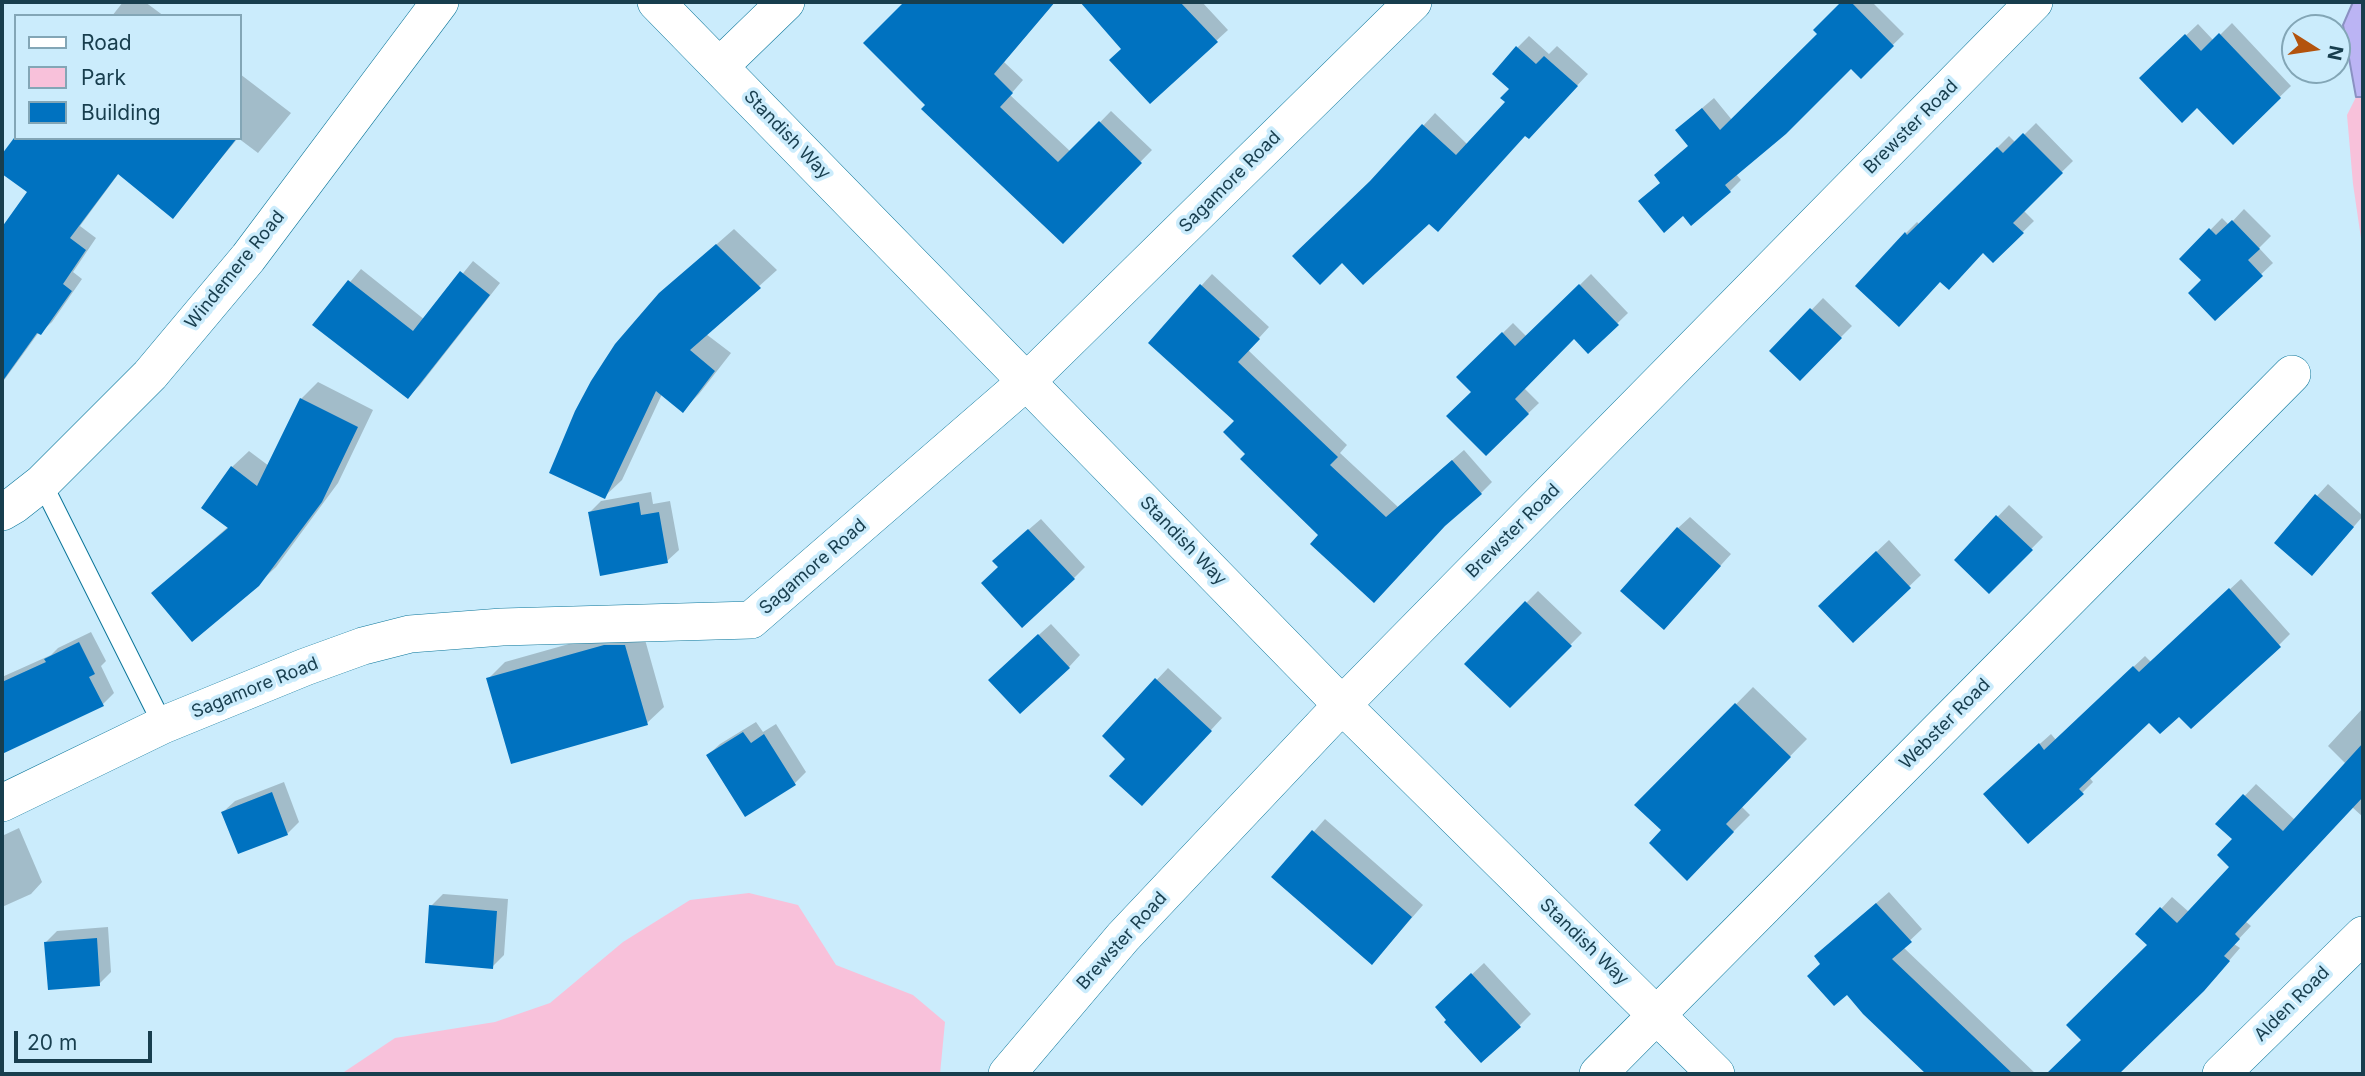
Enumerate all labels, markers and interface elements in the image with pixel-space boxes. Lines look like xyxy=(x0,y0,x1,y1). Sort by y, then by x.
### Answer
legend xyxy=(14,14,242,140)
north arrow xyxy=(2281,14,2351,84)
text: Road xyxy=(81,30,132,55)
text: N xyxy=(2322,44,2348,63)
text: Park xyxy=(81,65,126,90)
street label: Brewster Road xyxy=(1859,75,1963,179)
street label: Standish Way xyxy=(739,86,835,184)
text: Building xyxy=(81,100,161,125)
street label: Sagamore Road xyxy=(1175,127,1285,237)
street label: Windemere Road xyxy=(181,206,289,334)
street label: Brewster Road xyxy=(1461,479,1565,583)
street label: Standish Way xyxy=(1135,492,1231,590)
street label: Sagamore Road xyxy=(755,515,871,619)
street label: Sagamore Road xyxy=(188,653,322,723)
street label: Webster Road xyxy=(1895,674,1995,774)
street label: Brewster Road xyxy=(1072,888,1172,994)
street label: Standish Way xyxy=(1535,894,1633,990)
street label: Alden Road xyxy=(2250,962,2334,1046)
scale bar xyxy=(18,1016,156,1060)
text: 20 m xyxy=(27,1030,77,1055)

